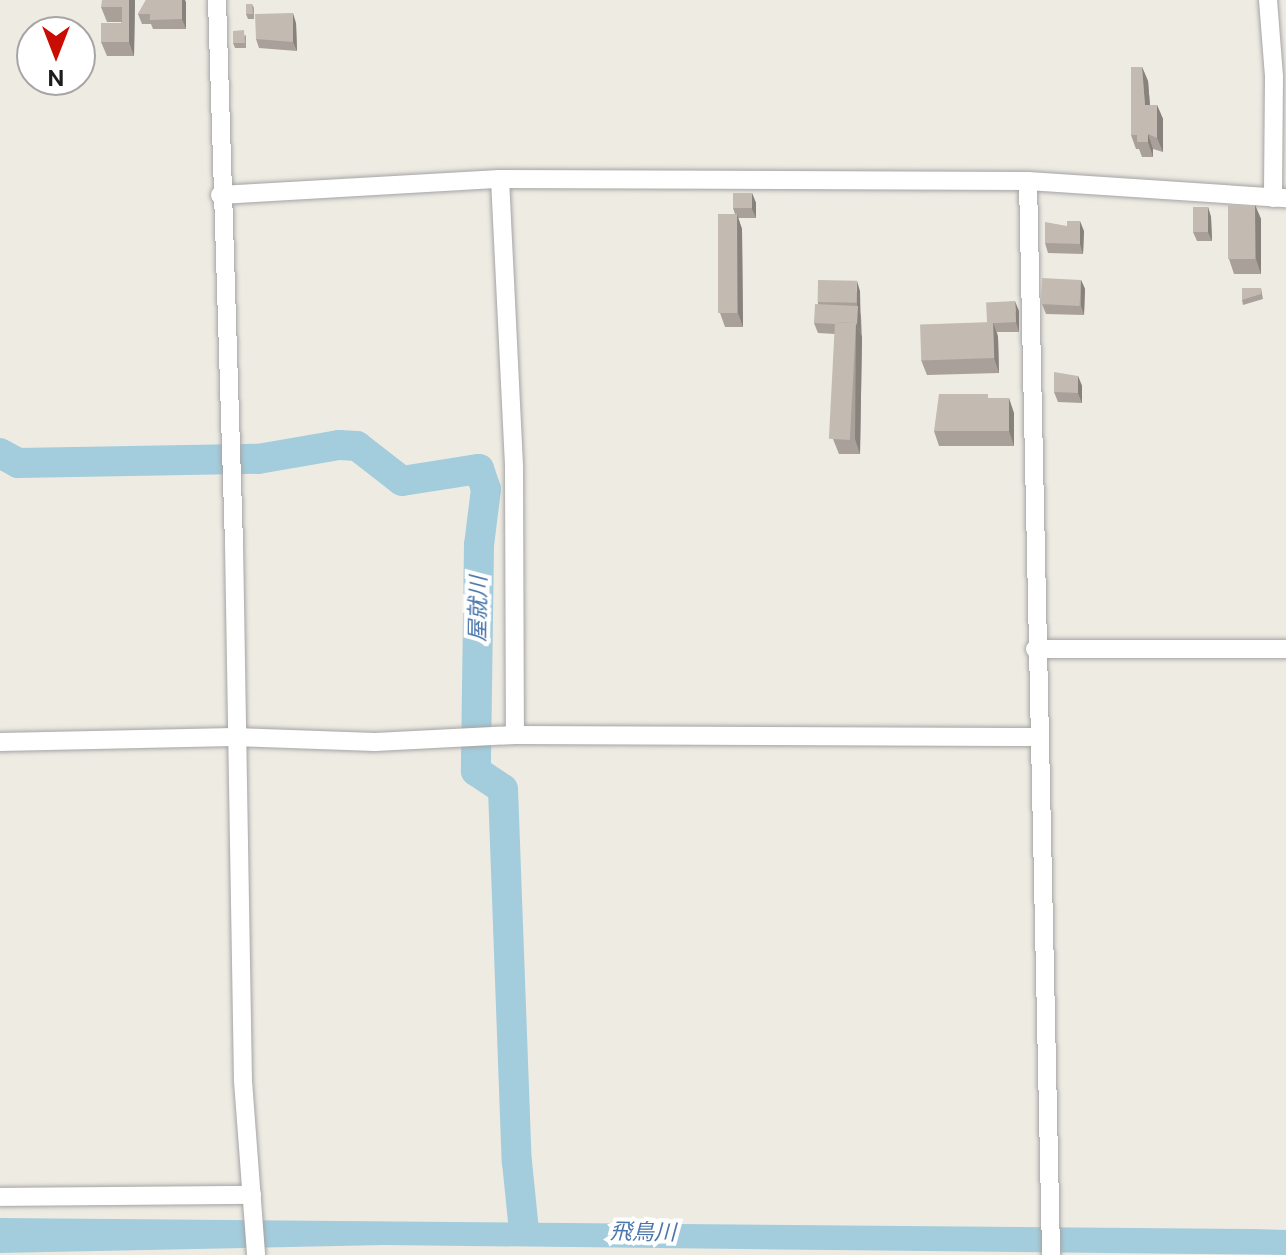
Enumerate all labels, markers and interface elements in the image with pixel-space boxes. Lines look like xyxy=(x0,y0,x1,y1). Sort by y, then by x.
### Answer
north arrow xyxy=(16,16,96,96)
text: N xyxy=(47,65,65,91)
water label: 屋就川 xyxy=(464,576,492,642)
water label: 飛鳥川 xyxy=(610,1218,676,1246)

